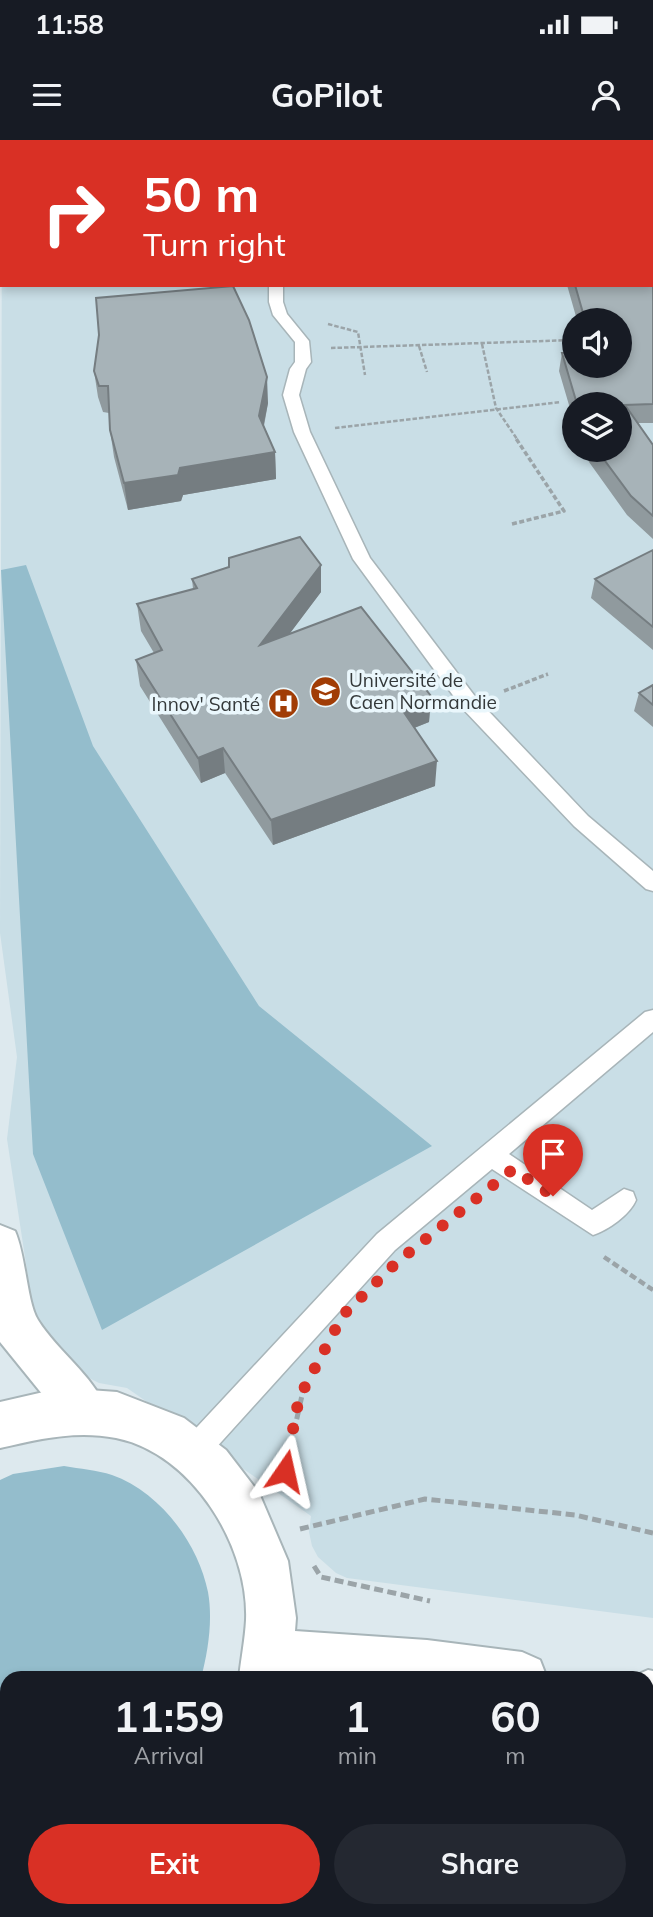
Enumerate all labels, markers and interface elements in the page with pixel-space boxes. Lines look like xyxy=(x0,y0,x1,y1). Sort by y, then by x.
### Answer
text: 11:58 xyxy=(35,8,104,41)
text: GoPilot xyxy=(271,75,382,115)
icon: menu xyxy=(28,76,66,114)
icon: person xyxy=(587,76,625,114)
text: 50 m xyxy=(143,163,259,224)
icon: right xyxy=(28,168,119,259)
text: Turn right xyxy=(143,224,286,264)
map controls xyxy=(562,308,632,462)
button: sound xyxy=(562,308,632,378)
button: layers xyxy=(562,392,632,462)
place label: Université de Caen Normandie xyxy=(349,668,497,714)
school or university icon: Université de Caen Normandie xyxy=(309,674,343,708)
hospital icon: Innov' Santé xyxy=(266,687,300,721)
place label: Innov' Santé xyxy=(152,692,260,716)
pin xyxy=(523,1124,583,1196)
icon: arrive xyxy=(534,1135,572,1173)
position arrow xyxy=(248,1434,322,1508)
text: 11:59 xyxy=(113,1690,225,1743)
text: 1 xyxy=(345,1690,370,1743)
text: 60 xyxy=(490,1690,541,1743)
text: Arrival xyxy=(134,1741,204,1770)
text: min xyxy=(338,1741,377,1770)
text: m xyxy=(505,1741,526,1770)
button: Exit xyxy=(28,1824,320,1904)
button: Share xyxy=(334,1824,626,1904)

